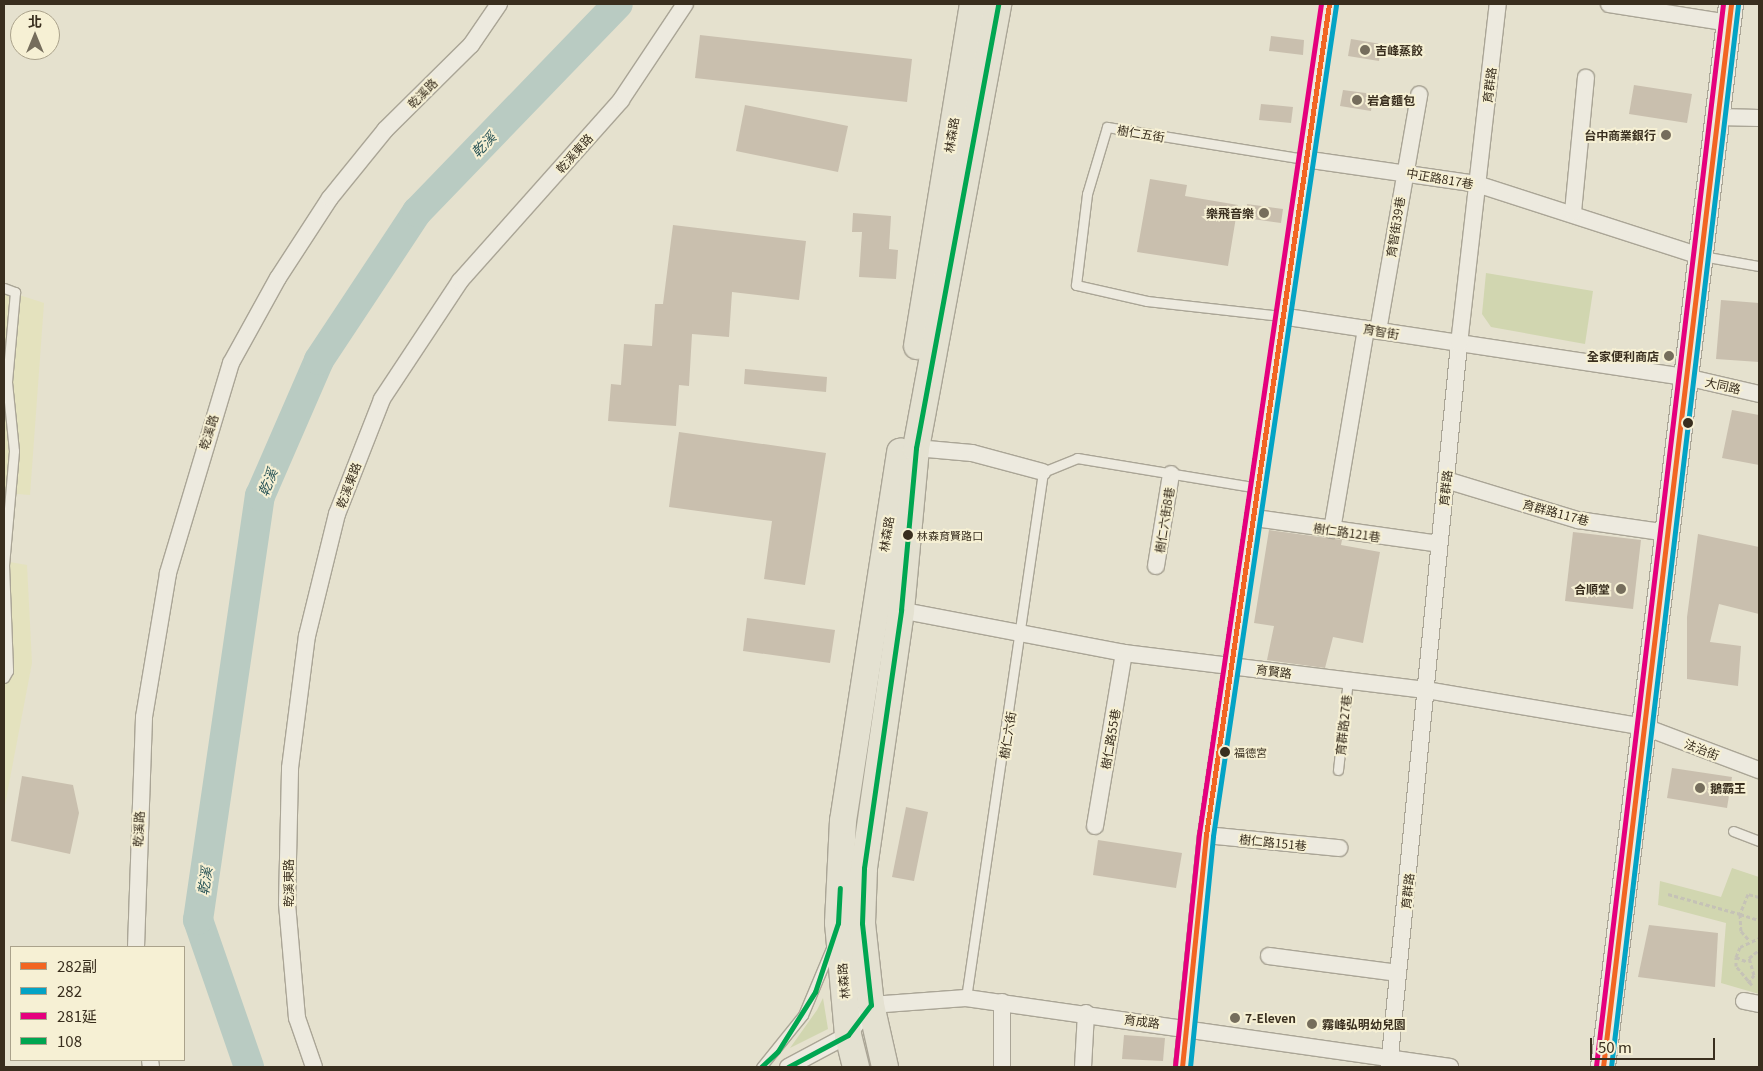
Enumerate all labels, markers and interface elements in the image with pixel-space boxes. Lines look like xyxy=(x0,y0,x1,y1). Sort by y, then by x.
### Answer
north arrow xyxy=(10,10,60,60)
text: 北 xyxy=(28,11,42,31)
place label: 吉峰蒸餃 xyxy=(1375,43,1423,57)
marker: 吉峰蒸餃 xyxy=(1359,44,1371,56)
street label: 育群路 xyxy=(1480,66,1498,104)
street label: 乾溪路 xyxy=(404,75,440,111)
place label: 岩倉麵包 xyxy=(1367,93,1415,107)
marker: 岩倉麵包 xyxy=(1351,94,1363,106)
street label: 林森路 xyxy=(941,116,961,154)
street label: 樹仁五街 xyxy=(1116,122,1166,144)
water label: 乾溪 xyxy=(467,128,499,160)
place label: 台中商業銀行 xyxy=(1584,128,1656,142)
marker: 台中商業銀行 xyxy=(1660,129,1672,141)
street label: 乾溪東路 xyxy=(553,130,595,176)
street label: 中正路817巷 xyxy=(1405,165,1475,191)
street label: 育智街39巷 xyxy=(1383,196,1407,258)
place label: 樂飛音樂 xyxy=(1206,206,1254,220)
marker: 樂飛音樂 xyxy=(1258,207,1270,219)
street label: 育智街 xyxy=(1362,321,1400,341)
place label: 全家便利商店 xyxy=(1587,349,1659,363)
marker: 全家便利商店 xyxy=(1663,350,1675,362)
street label: 大同路 xyxy=(1704,374,1742,396)
street label: 乾溪路 xyxy=(196,413,220,451)
unlabelled marker xyxy=(1683,418,1693,428)
street label: 乾溪東路 xyxy=(333,460,363,510)
water label: 乾溪 xyxy=(254,466,280,498)
street label: 育群路 xyxy=(1436,469,1454,507)
street label: 樹仁六街8巷 xyxy=(1152,486,1176,554)
street label: 育群路117巷 xyxy=(1521,496,1591,528)
street label: 林森路 xyxy=(876,515,896,553)
street label: 樹仁路121巷 xyxy=(1312,520,1382,544)
place label: 林森育賢路口 xyxy=(917,528,983,542)
marker: 林森育賢路口 xyxy=(903,530,913,540)
place label: 合順堂 xyxy=(1574,582,1610,596)
marker: 合順堂 xyxy=(1614,582,1628,596)
street label: 育賢路 xyxy=(1255,662,1293,680)
street label: 育群路27巷 xyxy=(1333,694,1353,756)
street label: 樹仁路55巷 xyxy=(1098,708,1122,770)
street label: 樹仁六街 xyxy=(996,710,1018,760)
street label: 法治街 xyxy=(1683,736,1721,762)
place label: 福德宮 xyxy=(1234,745,1267,759)
marker: 福德宮 xyxy=(1220,747,1230,757)
place label: 鵝霸王 xyxy=(1710,781,1746,795)
marker: 鵝霸王 xyxy=(1694,782,1706,794)
street label: 乾溪路 xyxy=(130,811,146,847)
street label: 樹仁路151巷 xyxy=(1238,831,1308,853)
street label: 乾溪東路 xyxy=(281,859,295,907)
water label: 乾溪 xyxy=(194,866,214,896)
street label: 育群路 xyxy=(1398,872,1416,910)
legend xyxy=(10,946,185,1061)
text: 282副 xyxy=(57,955,97,976)
street label: 林森路 xyxy=(834,962,852,1000)
text: 282 xyxy=(57,980,82,1001)
text: 281延 xyxy=(57,1005,97,1026)
place label: 7-Eleven xyxy=(1245,1011,1296,1025)
street label: 育成路 xyxy=(1123,1012,1161,1030)
marker: 7-Eleven xyxy=(1229,1012,1241,1024)
place label: 霧峰弘明幼兒園 xyxy=(1322,1017,1406,1031)
marker: 霧峰弘明幼兒園 xyxy=(1306,1018,1318,1030)
scale bar xyxy=(1593,1028,1718,1060)
text: 108 xyxy=(57,1030,82,1051)
text: 50 m xyxy=(1598,1036,1632,1057)

